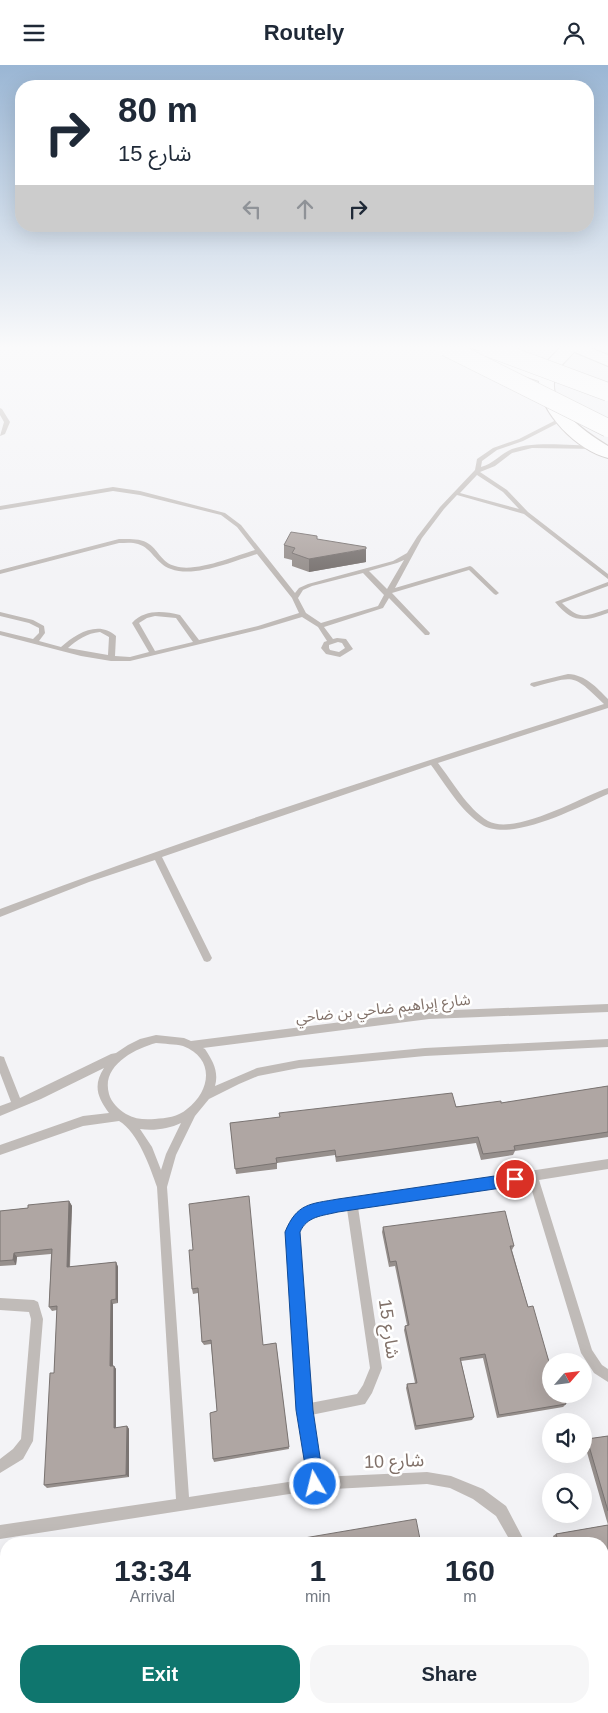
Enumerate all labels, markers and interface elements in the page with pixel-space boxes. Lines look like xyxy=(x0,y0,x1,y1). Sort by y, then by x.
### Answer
icon: menu xyxy=(20,19,48,47)
icon: person xyxy=(560,19,588,47)
text: Routely xyxy=(264,20,344,45)
text: 80 m xyxy=(118,90,198,129)
icon: right xyxy=(35,100,100,165)
text: شارع 15 xyxy=(118,141,191,166)
icon: left xyxy=(238,195,266,223)
icon: ahead xyxy=(291,195,319,223)
icon: right xyxy=(344,195,372,223)
street label: شارع إبراهيم ضاحي بن ضاحي xyxy=(295,990,472,1030)
pin xyxy=(494,1158,536,1200)
icon: arrive xyxy=(501,1165,529,1193)
street label: شارع 15 xyxy=(371,1298,403,1361)
north arrow xyxy=(542,1353,592,1403)
map controls xyxy=(542,1353,592,1523)
button: sound xyxy=(542,1413,592,1463)
street label: شارع 10 xyxy=(364,1450,425,1476)
position arrow xyxy=(288,1457,340,1509)
button: search xyxy=(542,1473,592,1523)
text: 13:34 xyxy=(114,1554,191,1587)
text: 1 xyxy=(309,1554,326,1587)
text: 160 xyxy=(445,1554,495,1587)
text: Arrival xyxy=(130,1588,175,1605)
text: min xyxy=(305,1588,331,1605)
text: m xyxy=(463,1588,476,1605)
button: Exit xyxy=(20,1645,300,1703)
button: Share xyxy=(310,1645,589,1703)

